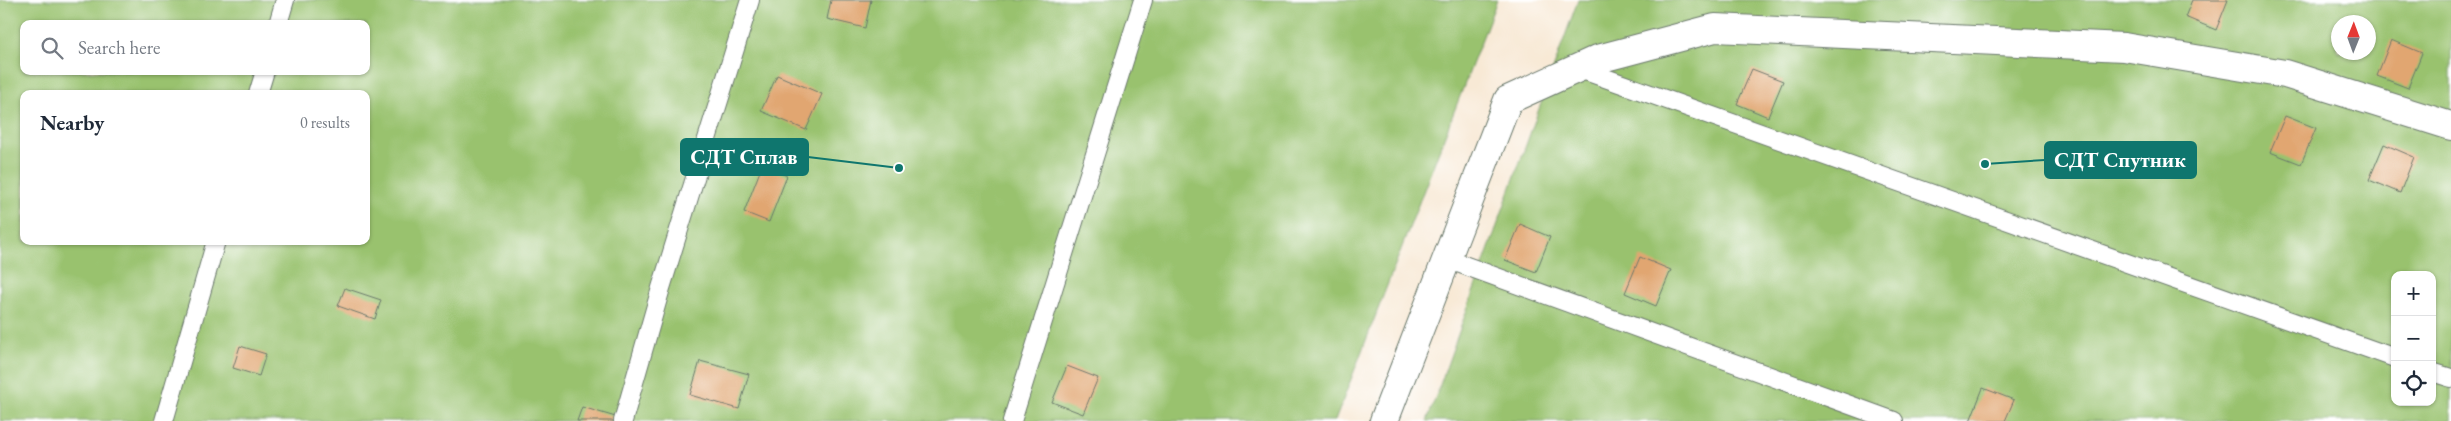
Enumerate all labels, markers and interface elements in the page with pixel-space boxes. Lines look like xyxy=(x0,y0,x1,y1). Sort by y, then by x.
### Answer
north arrow xyxy=(2331,15,2376,60)
search box xyxy=(20,20,370,75)
icon: search xyxy=(38,34,66,62)
text: Search here xyxy=(78,35,160,60)
text: Nearby xyxy=(40,109,104,136)
text: 0 results xyxy=(300,112,350,133)
callout: СДТ Сплав xyxy=(681,139,808,175)
callout: СДТ Спутник xyxy=(2045,142,2196,178)
text: СДТ Сплав xyxy=(691,143,797,170)
text: СДТ Спутник xyxy=(2054,146,2186,173)
map controls xyxy=(2391,271,2436,406)
button: + xyxy=(2391,271,2436,316)
button: − xyxy=(2391,316,2436,361)
button: locate xyxy=(2391,361,2436,406)

